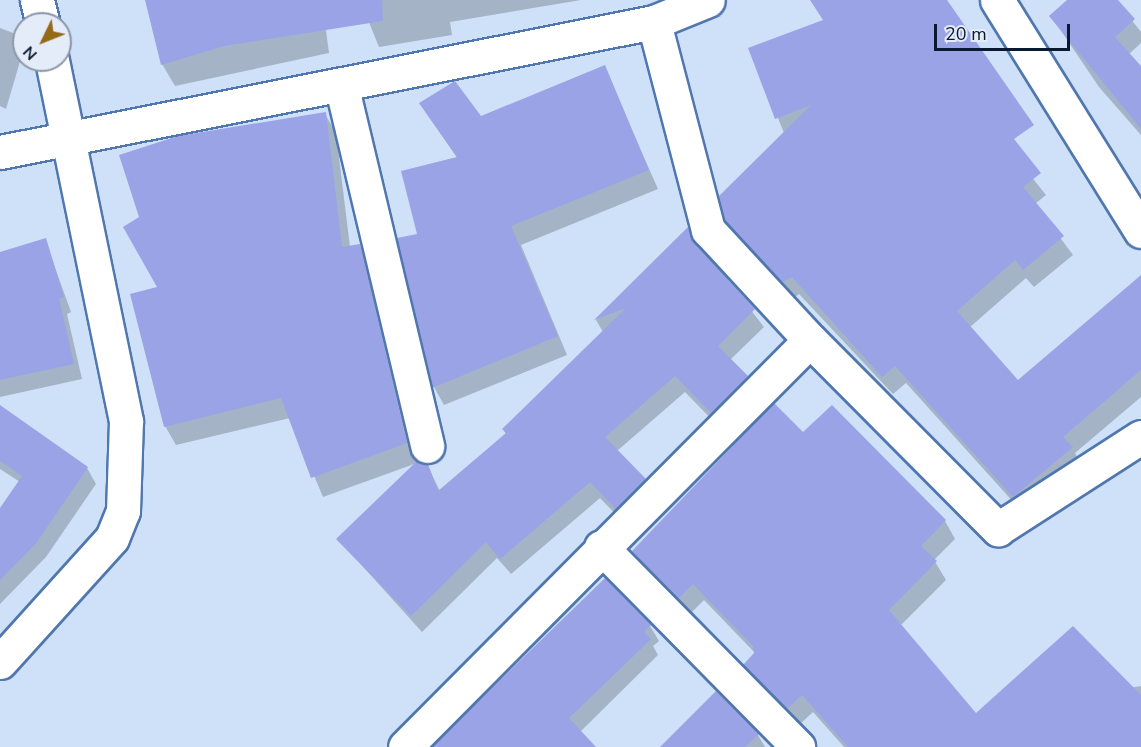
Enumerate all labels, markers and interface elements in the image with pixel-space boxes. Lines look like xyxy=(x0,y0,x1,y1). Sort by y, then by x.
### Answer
north arrow xyxy=(12,12,72,72)
scale bar xyxy=(937,12,1074,50)
text: 20 m xyxy=(945,22,987,46)
text: N xyxy=(18,41,42,65)

